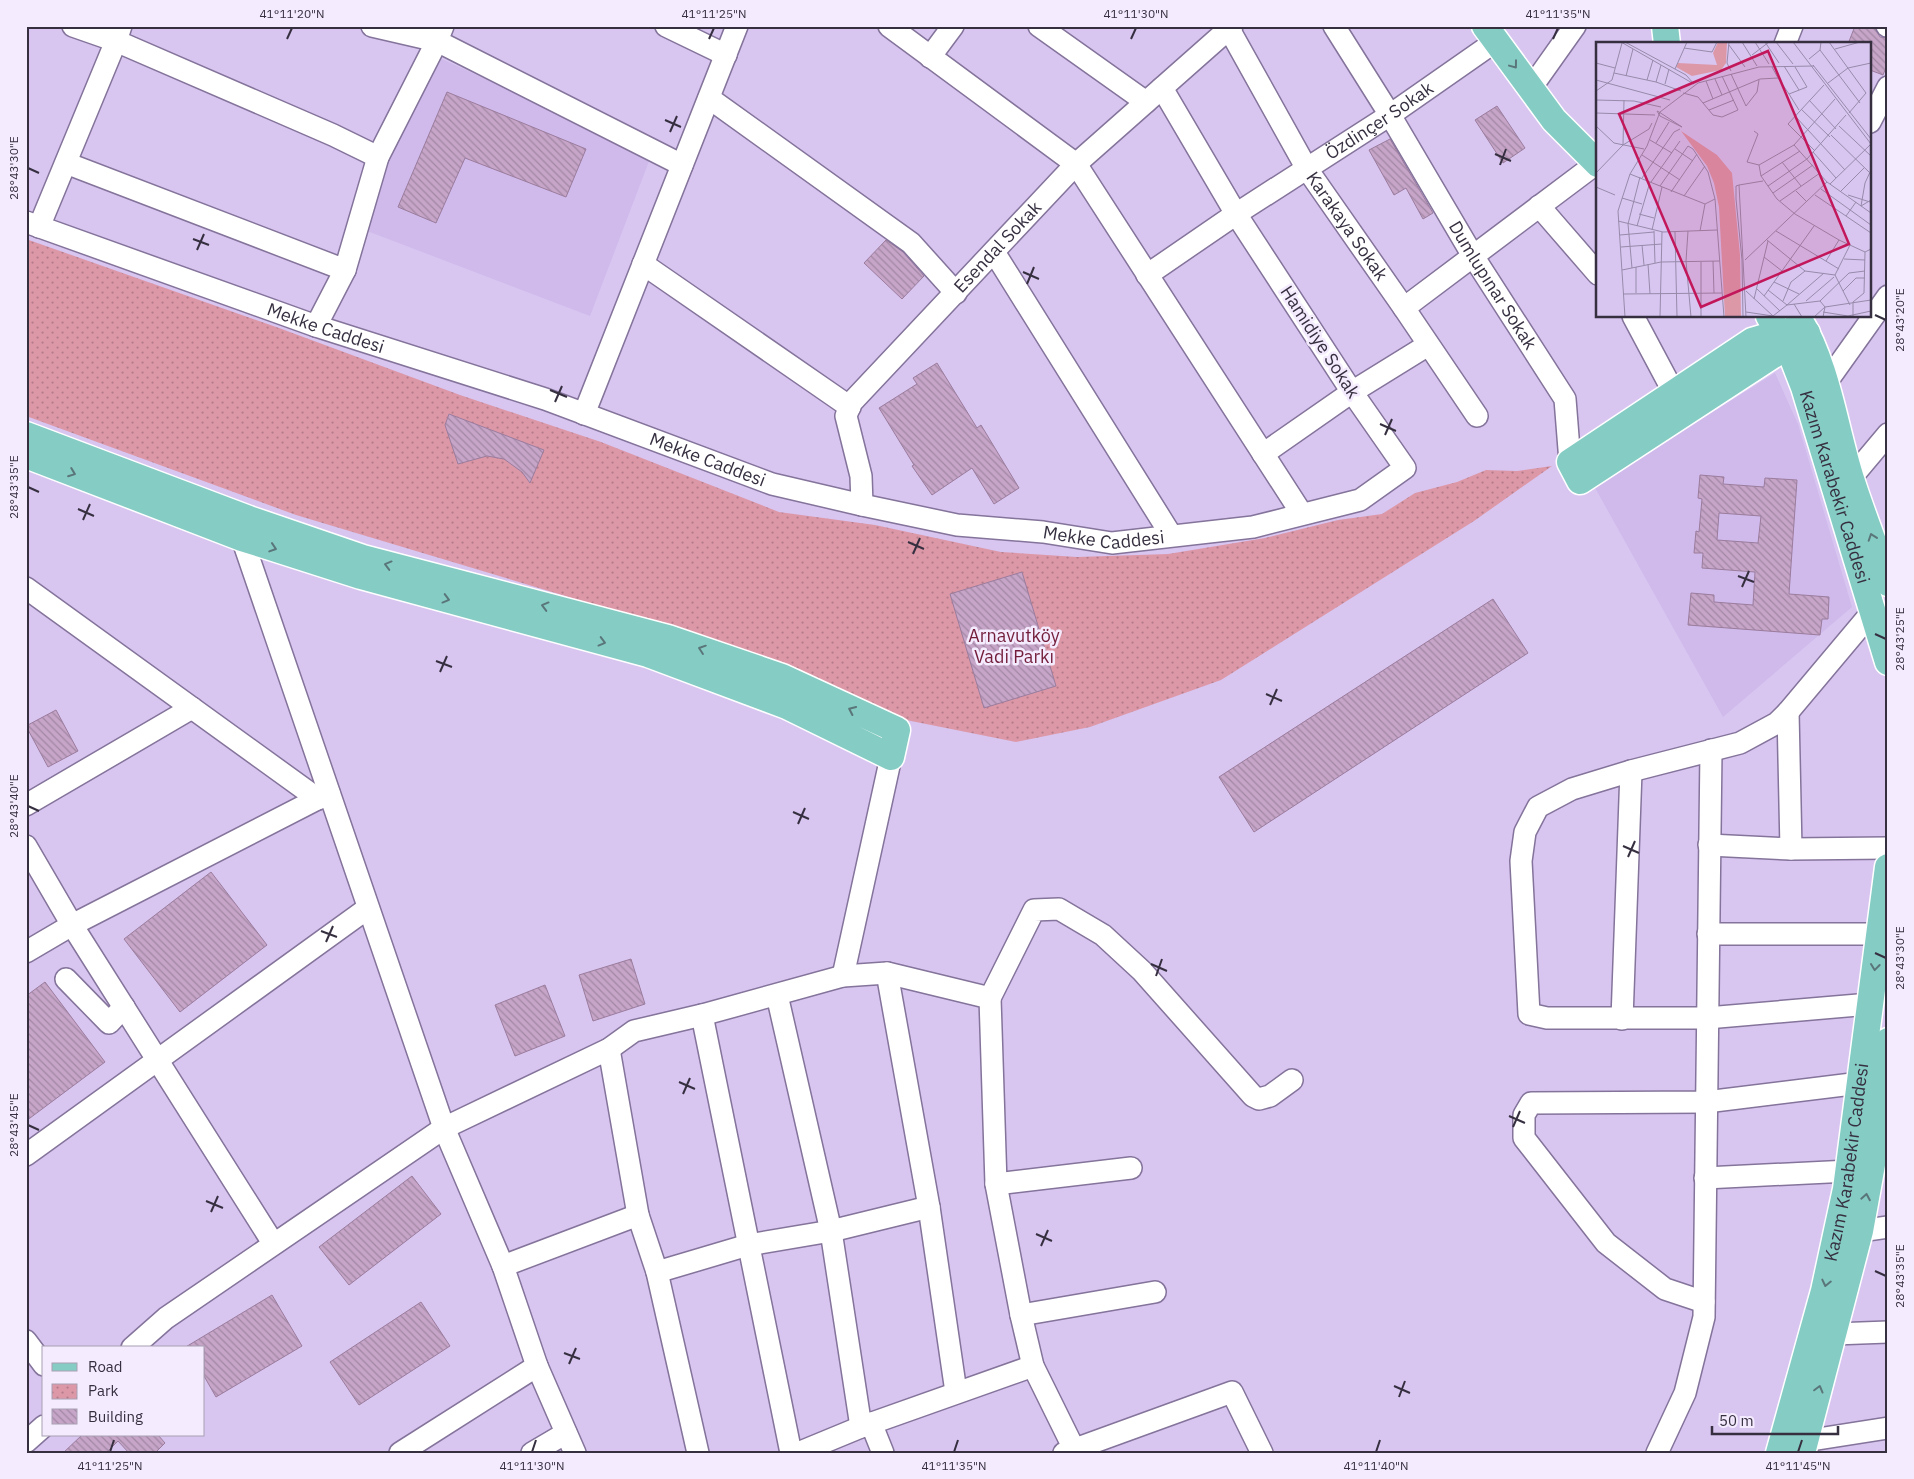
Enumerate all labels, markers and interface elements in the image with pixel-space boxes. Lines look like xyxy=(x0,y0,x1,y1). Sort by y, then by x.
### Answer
text: 41°11'20"N xyxy=(259,6,325,21)
text: 41°11'25"N xyxy=(681,6,747,21)
text: 41°11'30"N xyxy=(1103,6,1169,21)
text: 41°11'35"N xyxy=(1525,6,1591,21)
inset map xyxy=(1596,42,1872,318)
one-way arrow xyxy=(1508,59,1517,69)
street label: Özdinçer Sokak xyxy=(1321,76,1438,165)
text: 28°43'30"E xyxy=(6,136,21,200)
street label: Karakaya Sokak xyxy=(1301,167,1394,285)
street label: Esendal Sokak xyxy=(949,196,1047,297)
street label: Dumlupınar Sokak xyxy=(1444,217,1542,354)
street label: Hamidiye Sokak xyxy=(1275,281,1366,403)
text: 28°43'20"E xyxy=(1892,288,1907,352)
street label: Mekke Caddesi xyxy=(264,297,387,358)
street label: Kazım Karabekir Caddesi xyxy=(1795,388,1875,586)
street label: Mekke Caddesi xyxy=(646,427,769,492)
text: 28°43'35"E xyxy=(6,455,21,519)
one-way arrow xyxy=(67,467,76,477)
street label: Mekke Caddesi xyxy=(1042,520,1166,554)
one-way arrow xyxy=(1868,533,1878,542)
one-way arrow xyxy=(268,542,277,552)
one-way arrow xyxy=(383,560,392,571)
one-way arrow xyxy=(441,593,450,604)
one-way arrow xyxy=(541,601,550,612)
text: 28°43'25"E xyxy=(1892,607,1907,671)
park label: Arnavutköy Vadi Parkı xyxy=(968,624,1060,668)
one-way arrow xyxy=(598,636,606,646)
one-way arrow xyxy=(698,645,706,655)
one-way arrow xyxy=(848,705,857,716)
text: 28°43'40"E xyxy=(6,774,21,838)
text: 28°43'30"E xyxy=(1892,926,1907,990)
one-way arrow xyxy=(1870,963,1881,971)
street label: Kazım Karabekir Caddesi xyxy=(1819,1062,1873,1263)
text: 28°43'45"E xyxy=(6,1093,21,1157)
one-way arrow xyxy=(1861,1193,1871,1202)
text: 28°43'35"E xyxy=(1892,1244,1907,1308)
one-way arrow xyxy=(1821,1278,1832,1287)
legend xyxy=(42,1346,205,1436)
text: Road xyxy=(88,1357,123,1376)
text: Park xyxy=(88,1381,118,1400)
one-way arrow xyxy=(1814,1385,1824,1393)
scale bar xyxy=(1712,1404,1838,1436)
text: Building xyxy=(88,1407,143,1426)
text: 50 m xyxy=(1719,1411,1754,1430)
text: 41°11'25"N xyxy=(77,1458,143,1473)
text: 41°11'30"N xyxy=(499,1458,565,1473)
text: 41°11'35"N xyxy=(921,1458,987,1473)
text: 41°11'40"N xyxy=(1343,1458,1409,1473)
text: 41°11'45"N xyxy=(1765,1458,1831,1473)

